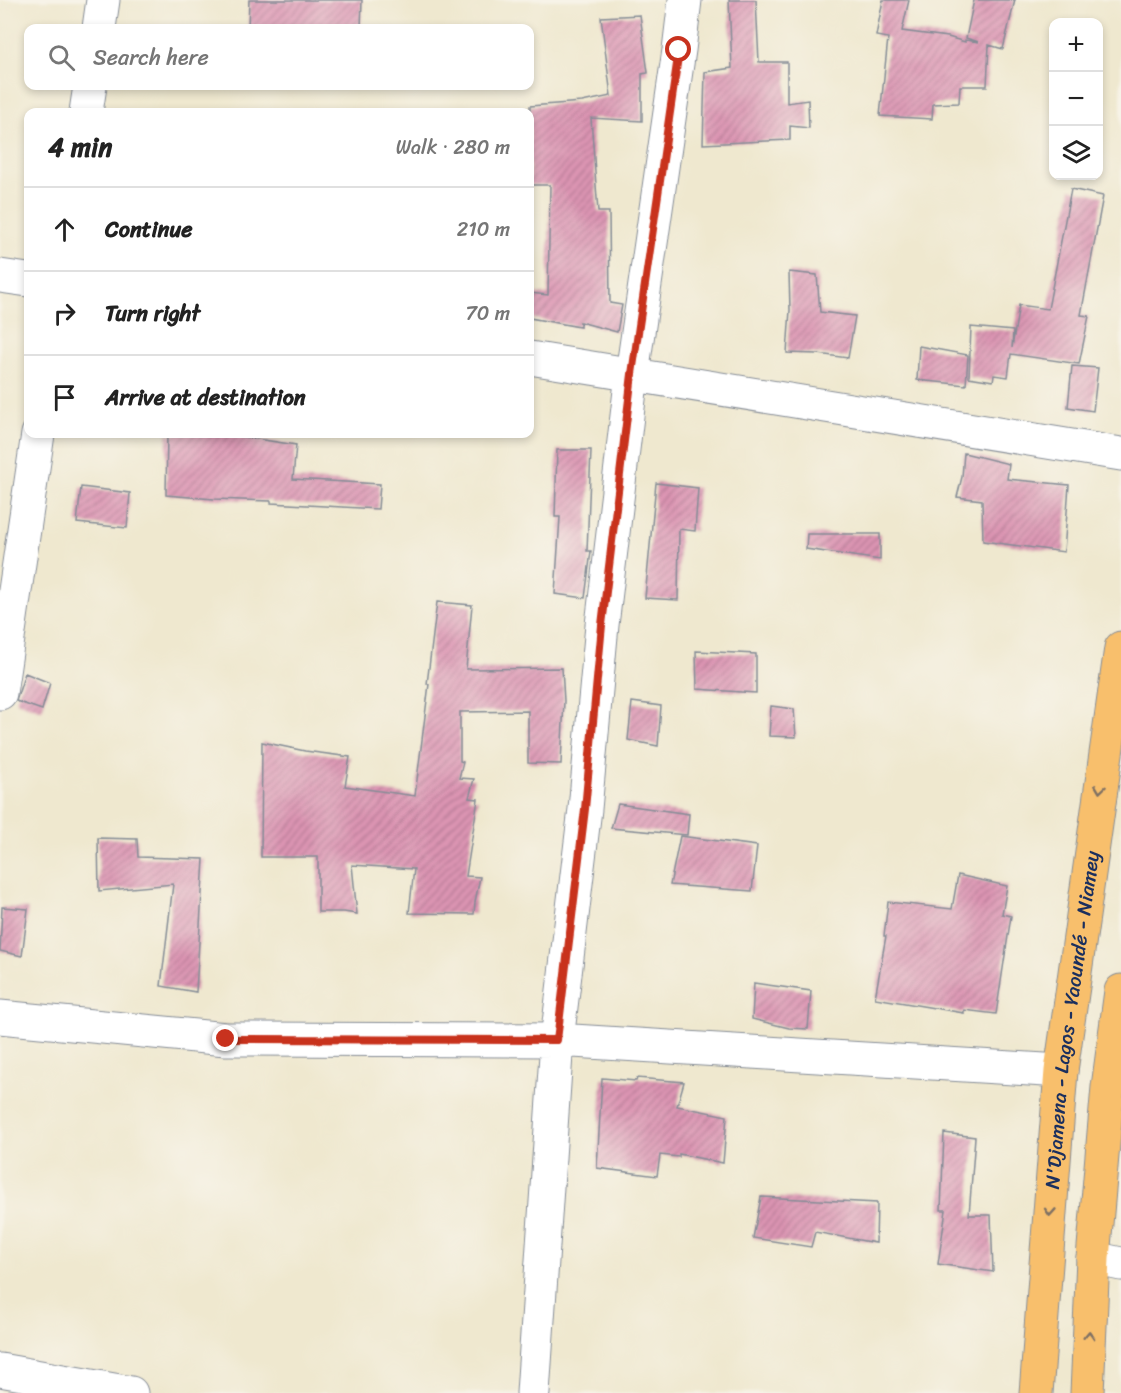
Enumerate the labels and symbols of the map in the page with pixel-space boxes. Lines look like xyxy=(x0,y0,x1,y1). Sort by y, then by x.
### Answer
route start xyxy=(665,36,691,62)
one-way arrow xyxy=(1095,784,1107,794)
street label: N'Djamena - Lagos - Yaoundé - Niamey xyxy=(1034,848,1110,1190)
route end xyxy=(212,1025,238,1051)
one-way arrow xyxy=(1044,1207,1057,1216)
one-way arrow xyxy=(1083,1330,1096,1339)

